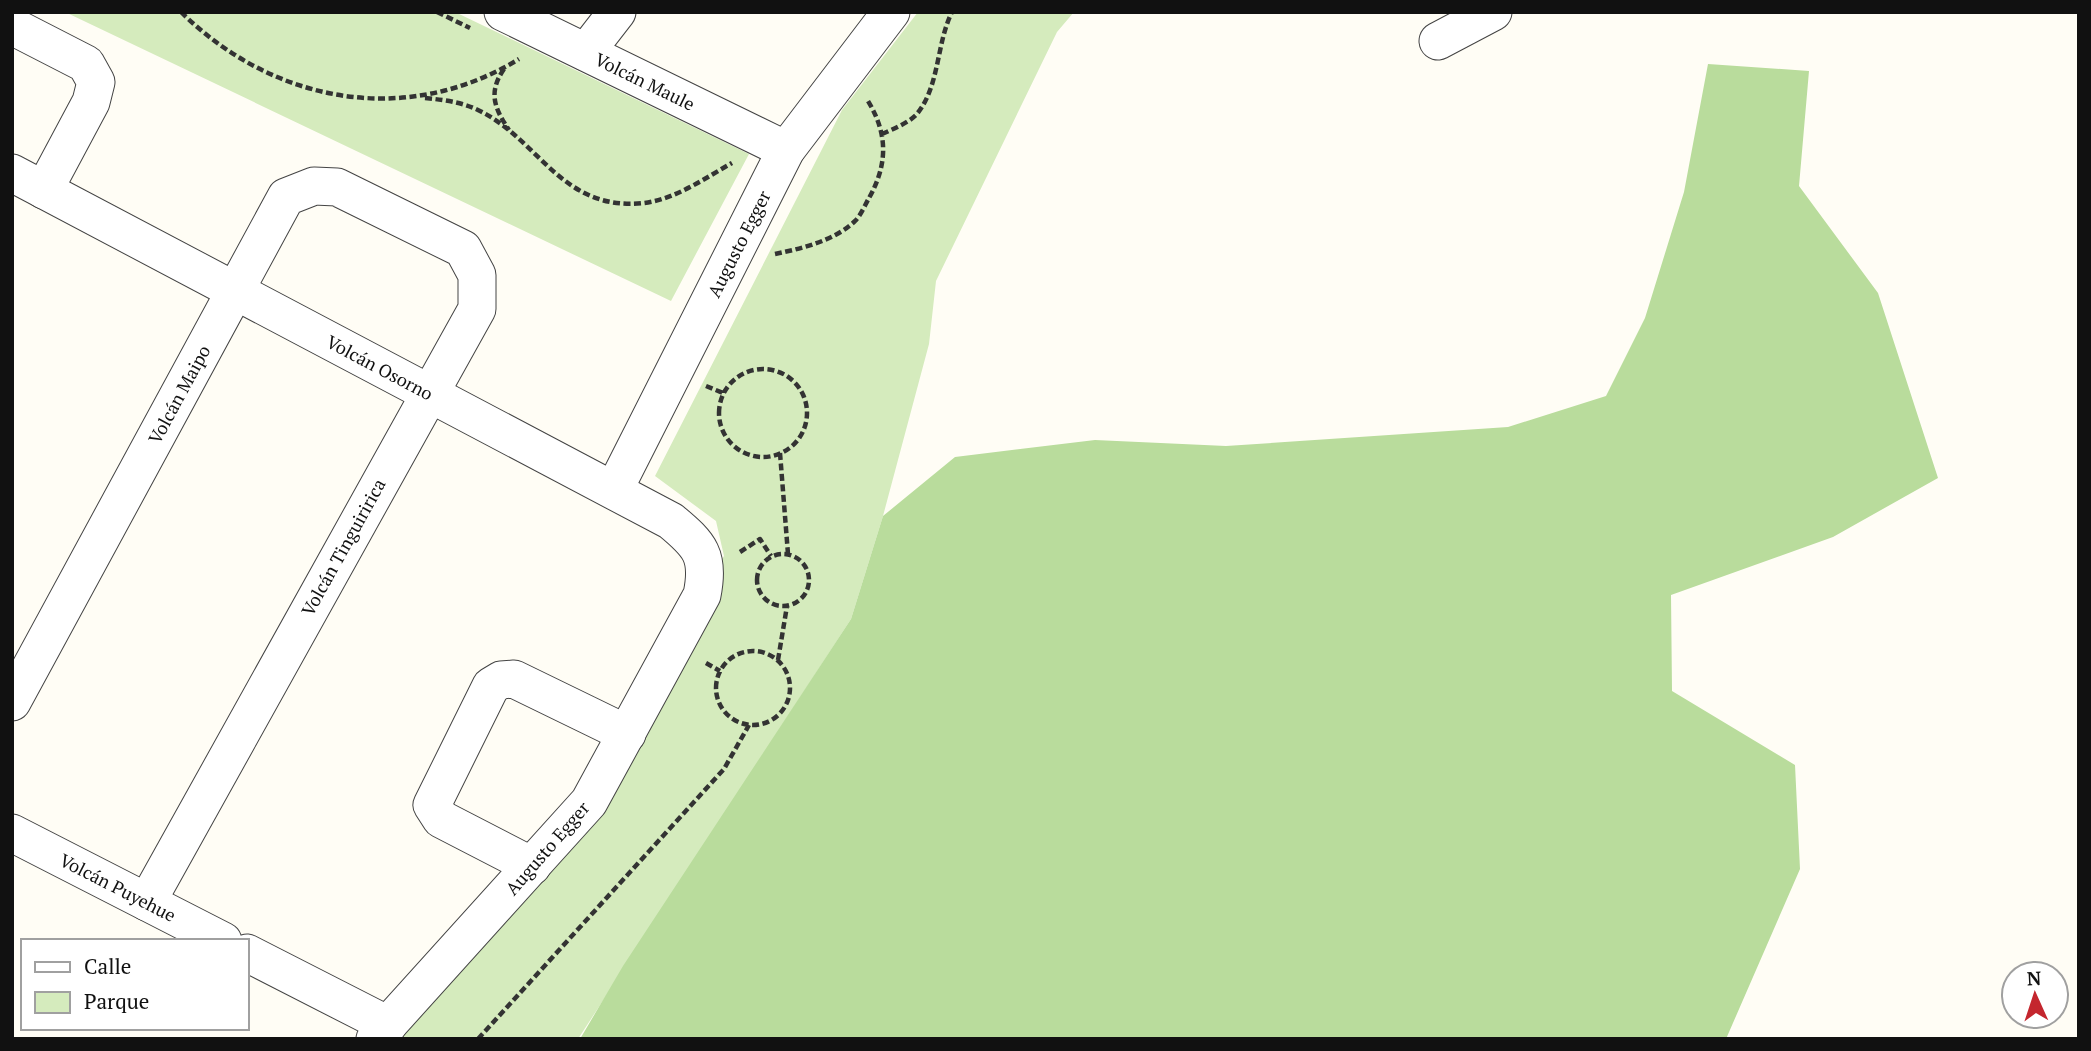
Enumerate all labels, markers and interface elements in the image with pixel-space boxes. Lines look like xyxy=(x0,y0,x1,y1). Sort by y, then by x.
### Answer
street label: Volcán Maule xyxy=(591,47,699,116)
street label: Augusto Egger xyxy=(702,186,776,301)
street label: Volcán Osorno xyxy=(322,329,437,405)
street label: Volcán Maipo xyxy=(142,341,215,448)
street label: Volcán Tinguiririca xyxy=(295,474,391,620)
street label: Augusto Egger xyxy=(500,796,594,900)
street label: Volcán Puyehue xyxy=(56,847,180,927)
legend xyxy=(21,939,248,1030)
text: Calle xyxy=(84,952,131,980)
north arrow xyxy=(2000,960,2070,1030)
text: N xyxy=(2026,965,2043,990)
text: Parque xyxy=(84,987,149,1015)

